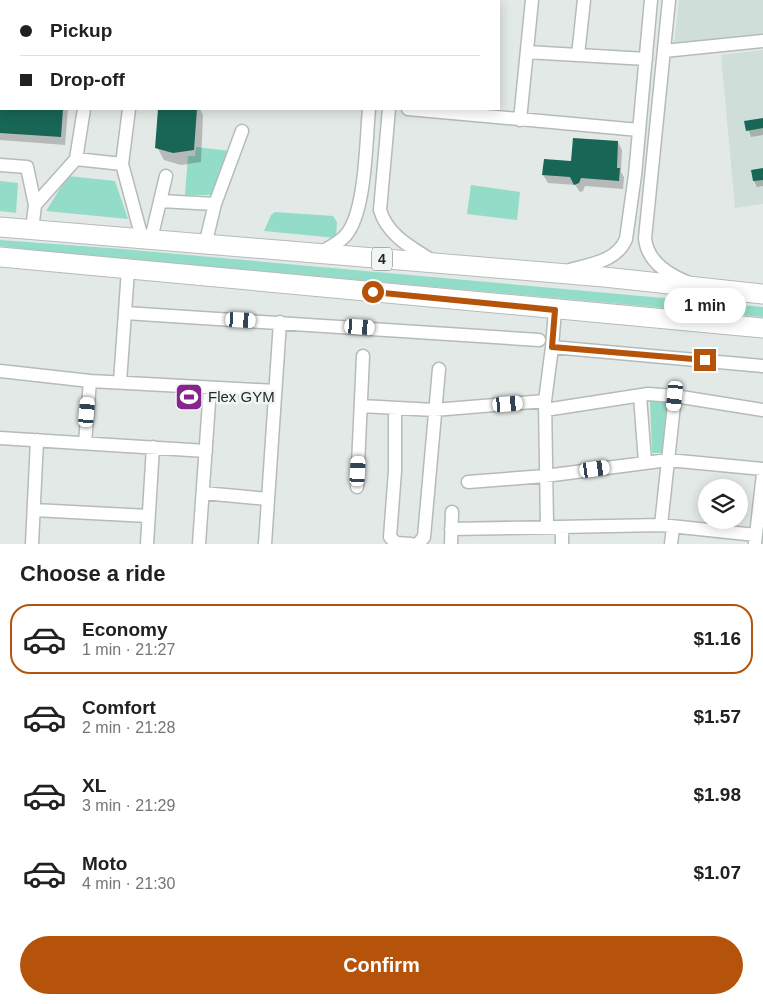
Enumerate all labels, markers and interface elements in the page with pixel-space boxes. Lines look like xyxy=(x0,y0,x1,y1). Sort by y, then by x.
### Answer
text: Pickup xyxy=(50,20,112,41)
text: Drop-off xyxy=(50,69,125,90)
road number: 4 xyxy=(372,248,392,270)
route start xyxy=(362,281,384,303)
callout: 1 min xyxy=(664,288,746,322)
text: 1 min xyxy=(684,297,726,314)
car xyxy=(225,312,256,328)
car xyxy=(344,318,375,336)
route end xyxy=(694,349,716,371)
car xyxy=(665,380,684,412)
sports icon: Flex GYM xyxy=(174,382,204,412)
place label: Flex GYM xyxy=(208,388,275,405)
car xyxy=(492,395,523,413)
car xyxy=(78,396,95,428)
car xyxy=(349,456,366,486)
car xyxy=(579,459,610,479)
map controls xyxy=(698,479,748,529)
button: layers xyxy=(698,479,748,529)
text: Choose a ride xyxy=(20,561,165,586)
icon: car xyxy=(22,617,67,662)
text: Economy xyxy=(82,619,168,640)
text: $1.16 xyxy=(693,628,741,649)
text: 1 min · 21:27 xyxy=(82,641,175,658)
icon: car xyxy=(22,695,67,740)
text: Comfort xyxy=(82,697,156,718)
text: $1.57 xyxy=(693,706,741,727)
text: 2 min · 21:28 xyxy=(82,719,175,736)
icon: car xyxy=(22,773,67,818)
text: XL xyxy=(82,775,106,796)
text: $1.98 xyxy=(693,784,741,805)
text: 3 min · 21:29 xyxy=(82,797,175,814)
icon: car xyxy=(22,851,67,896)
text: Moto xyxy=(82,853,127,874)
text: $1.07 xyxy=(693,862,741,883)
text: 4 min · 21:30 xyxy=(82,875,175,892)
button: Confirm xyxy=(20,936,743,994)

